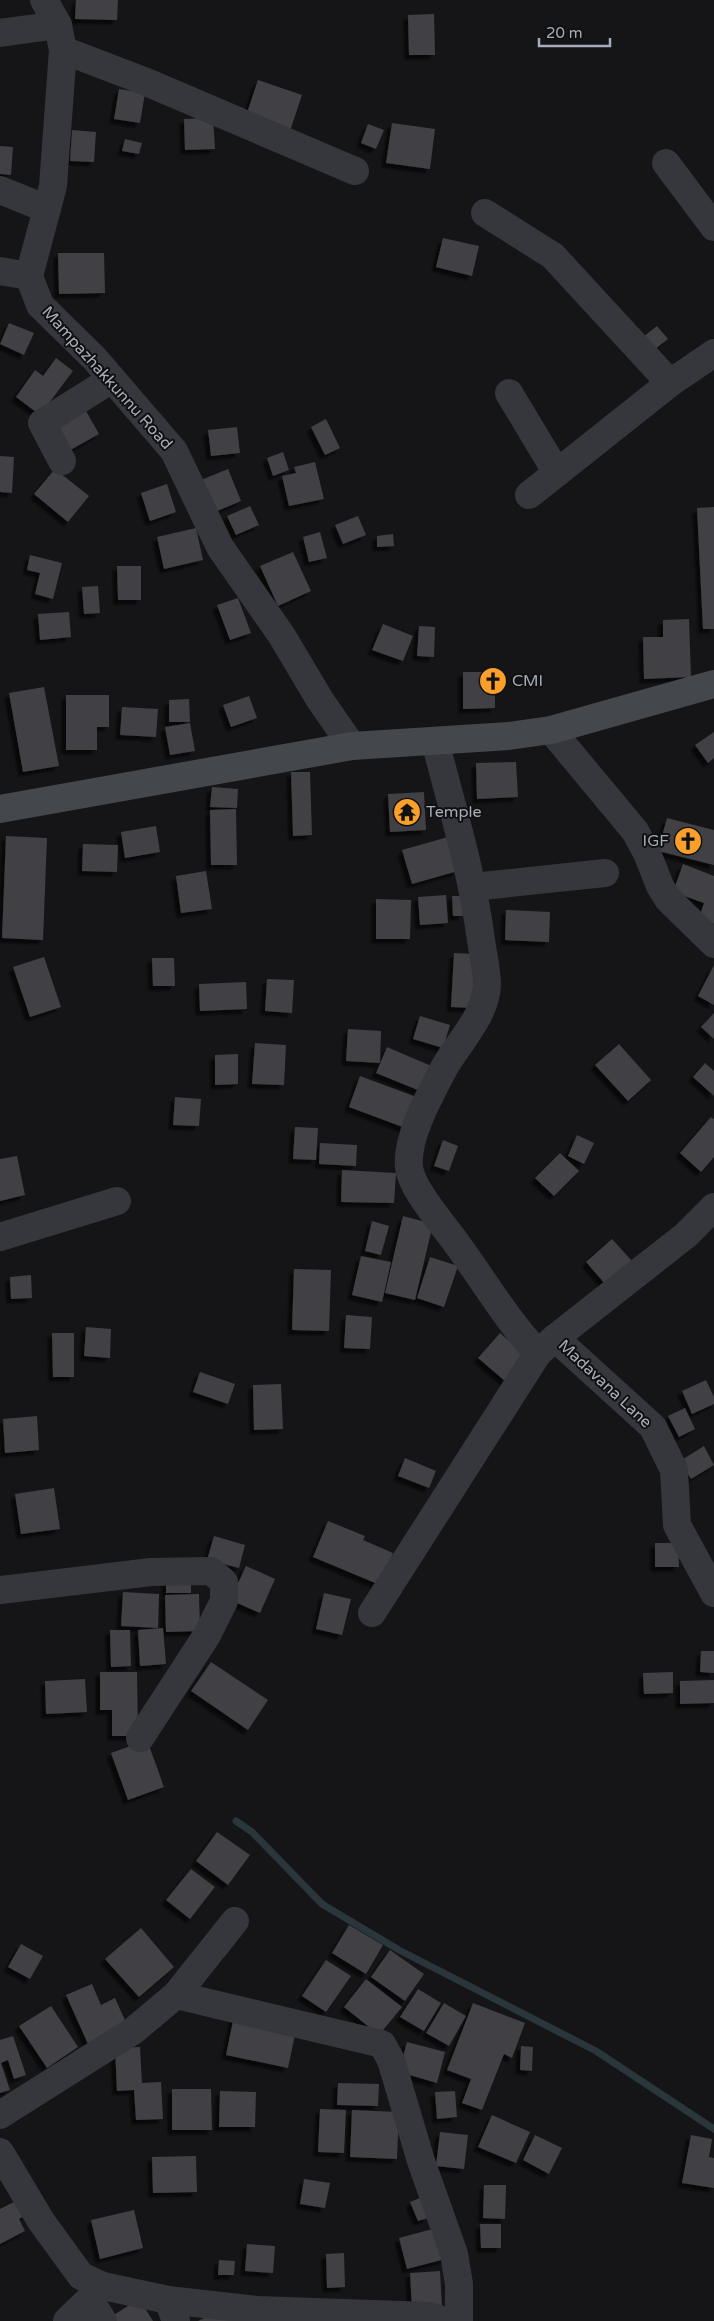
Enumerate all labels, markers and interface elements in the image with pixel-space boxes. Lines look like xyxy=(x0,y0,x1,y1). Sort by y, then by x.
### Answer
scale bar xyxy=(539,15,610,47)
text: 20 m xyxy=(546,24,583,42)
street label: Mampazhakkunnu Road xyxy=(37,302,177,454)
church icon: CMI xyxy=(478,666,508,696)
place label: CMI xyxy=(512,671,543,691)
temple icon: Temple xyxy=(392,797,422,827)
place label: Temple xyxy=(426,802,482,822)
church icon: IGF xyxy=(673,826,703,856)
place label: IGF xyxy=(643,831,669,851)
street label: Madavana Lane xyxy=(554,1336,656,1432)

